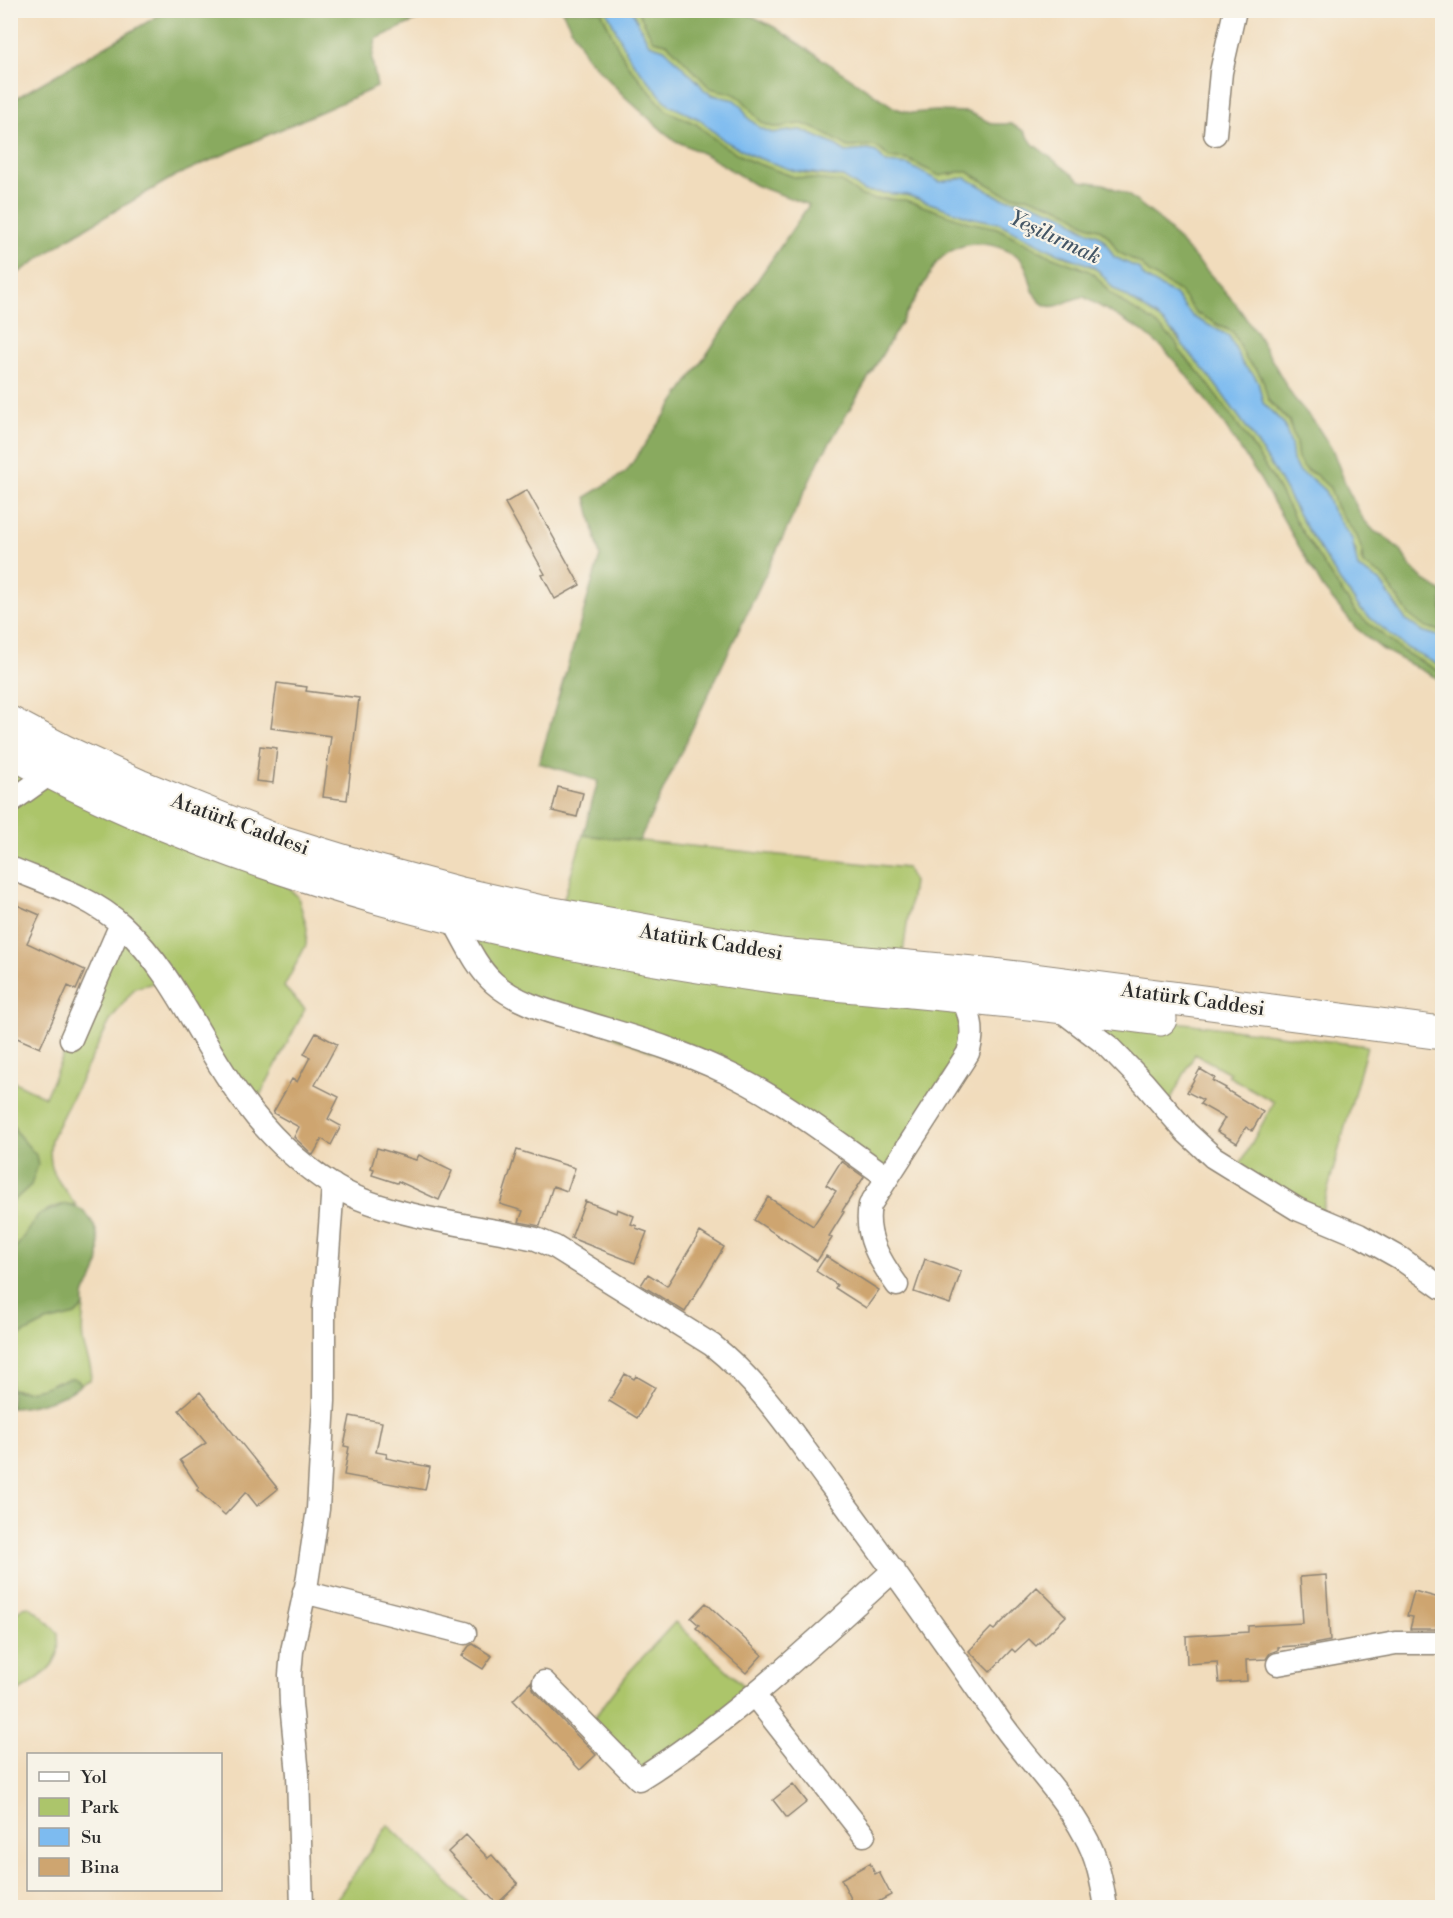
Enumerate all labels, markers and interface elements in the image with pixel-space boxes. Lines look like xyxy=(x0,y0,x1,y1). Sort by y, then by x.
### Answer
water label: Yeşilırmak xyxy=(1005,206,1105,270)
street label: Atatürk Caddesi xyxy=(167,788,313,862)
street label: Atatürk Caddesi xyxy=(637,919,785,967)
street label: Atatürk Caddesi xyxy=(1119,977,1267,1023)
legend xyxy=(27,1753,222,1891)
text: Yol xyxy=(80,1766,108,1789)
text: Park xyxy=(81,1796,120,1819)
text: Su xyxy=(81,1826,102,1849)
text: Bina xyxy=(80,1856,120,1879)

